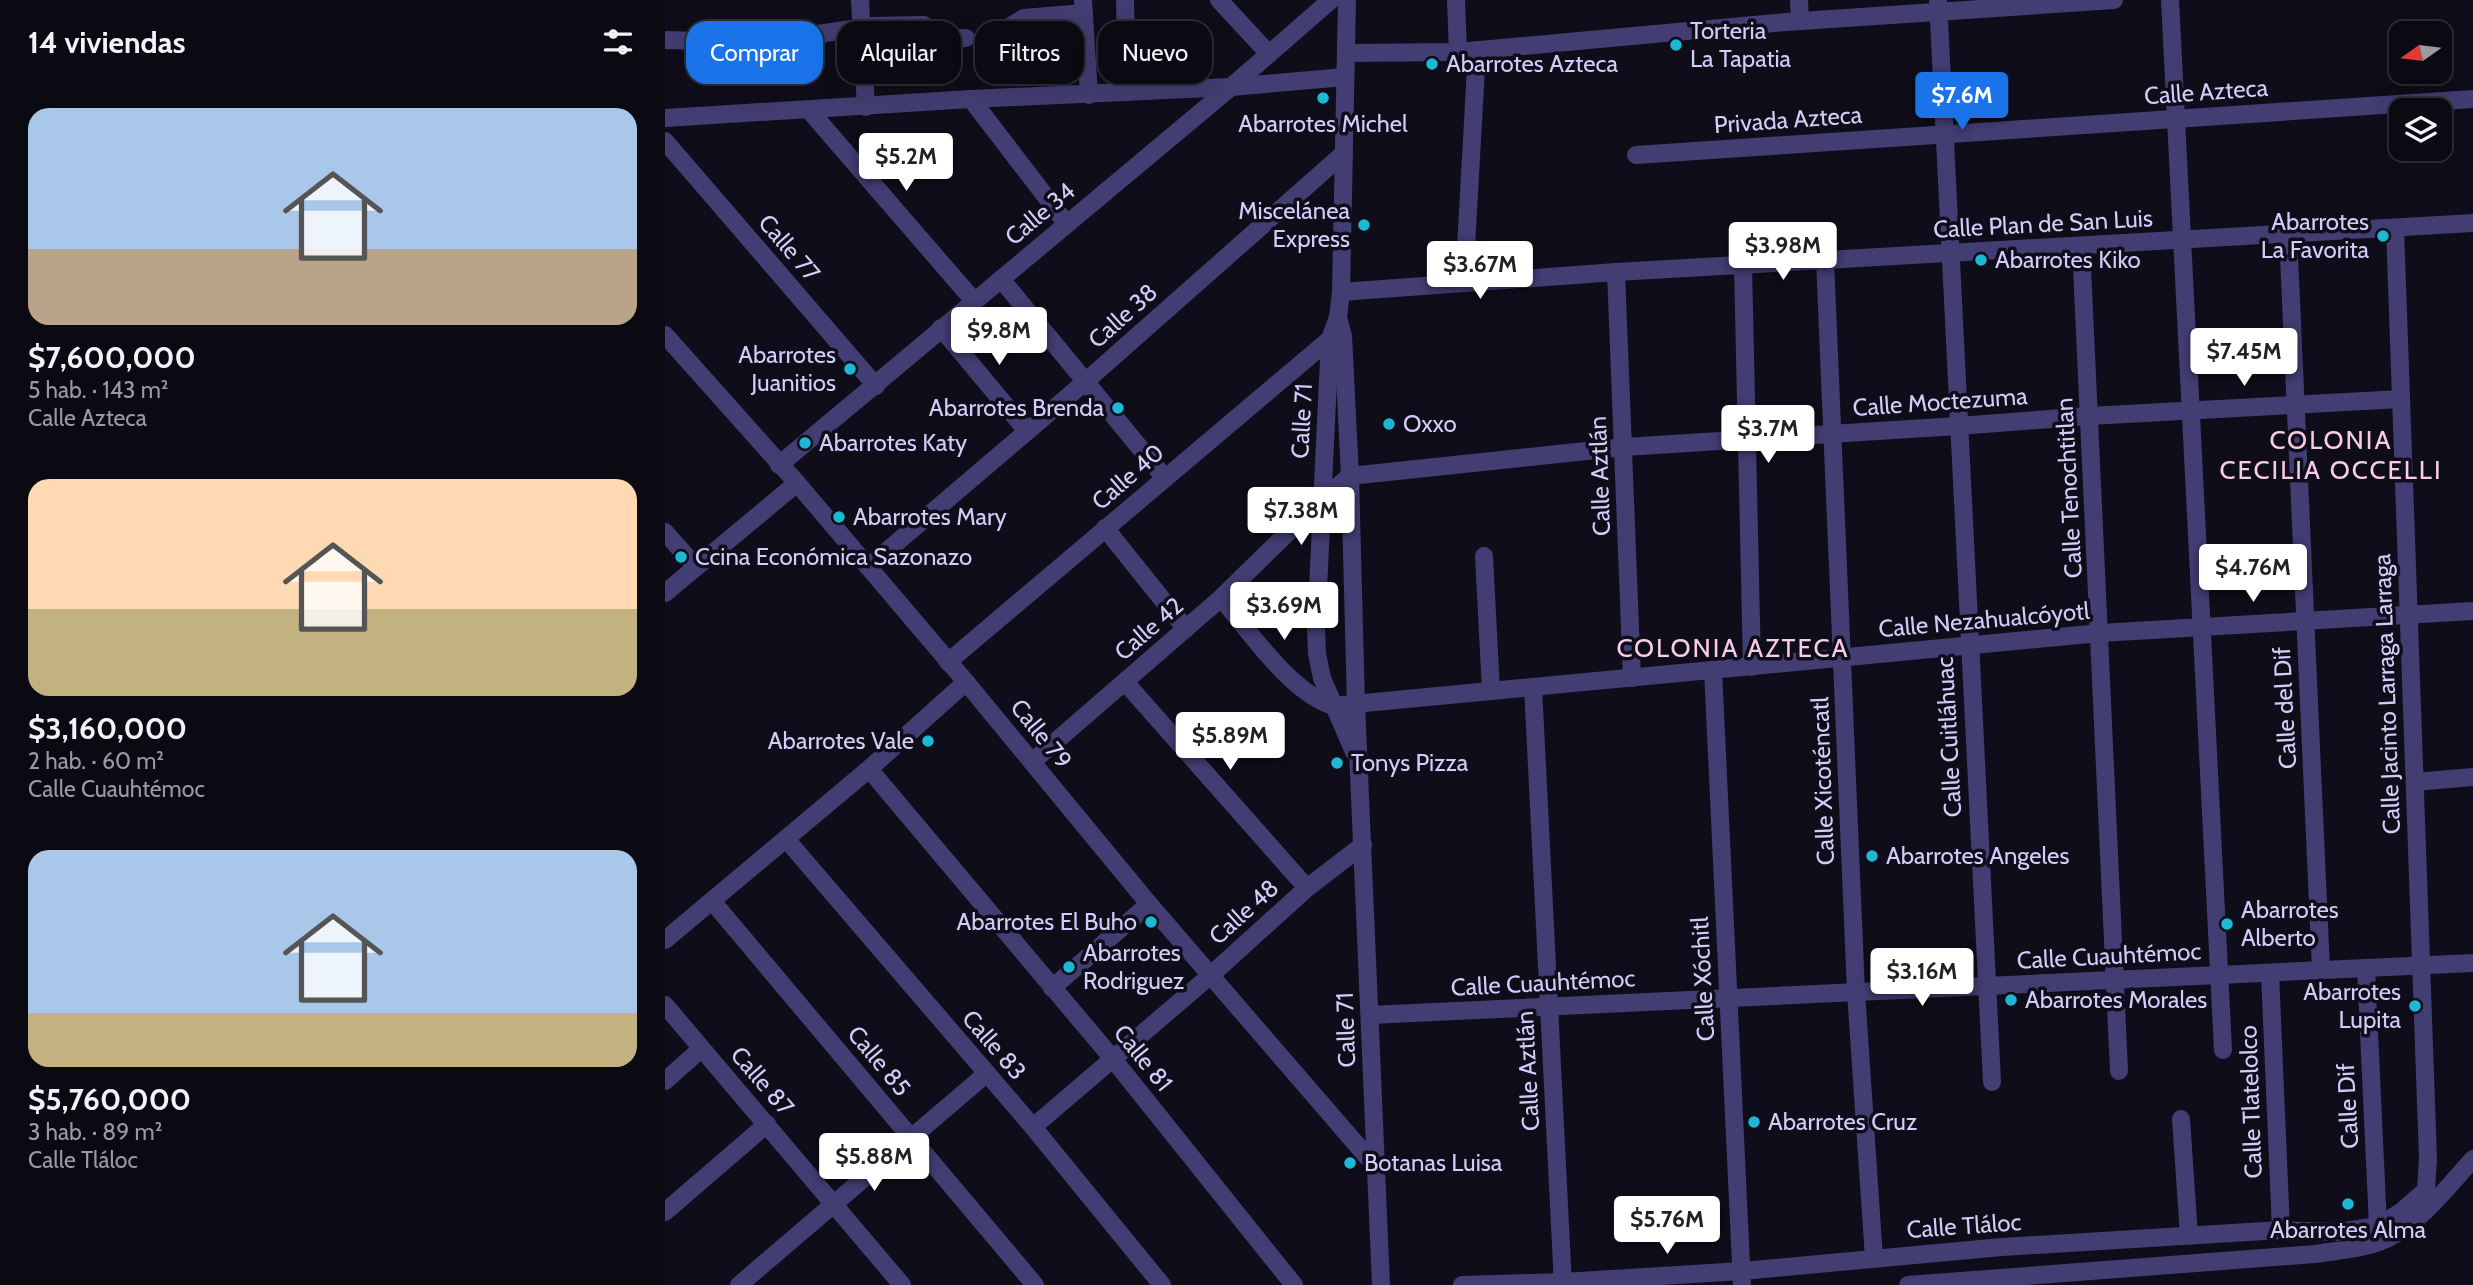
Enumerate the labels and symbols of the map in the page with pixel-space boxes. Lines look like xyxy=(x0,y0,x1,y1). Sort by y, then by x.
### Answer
place label: Torteria La Tapatia xyxy=(1690,16,1792,73)
north arrow xyxy=(2389,21,2452,84)
marker: Torteria La Tapatia xyxy=(1668,37,1684,53)
place label: Abarrotes Azteca xyxy=(1446,49,1618,78)
marker: Abarrotes Azteca xyxy=(1424,56,1440,72)
pin: $7.6M xyxy=(1913,72,2011,132)
street label: Calle Azteca xyxy=(2143,73,2269,110)
marker: Abarrotes Michel xyxy=(1315,90,1331,106)
street label: Privada Azteca xyxy=(1713,100,1863,139)
place label: Abarrotes Michel xyxy=(1238,109,1408,138)
pin: $5.2M xyxy=(857,134,955,193)
street label: Calle 34 xyxy=(999,176,1081,251)
place label: Miscelánea Express xyxy=(1238,196,1350,253)
street label: Calle Plan de San Luis xyxy=(1933,203,2153,244)
place label: Abarrotes La Favorita xyxy=(2261,207,2369,264)
street label: Calle 77 xyxy=(752,208,826,287)
marker: Miscelánea Express xyxy=(1356,217,1372,233)
pin: $3.98M xyxy=(1726,222,1840,282)
marker: Abarrotes La Favorita xyxy=(2375,228,2391,244)
pin: $3.67M xyxy=(1423,242,1537,301)
place label: Abarrotes Kiko xyxy=(1995,245,2141,274)
marker: Abarrotes Kiko xyxy=(1973,252,1989,268)
street label: Calle 38 xyxy=(1082,277,1163,354)
pin: $9.8M xyxy=(950,308,1048,367)
pin: $7.45M xyxy=(2187,328,2301,388)
place label: Abarrotes Juanitios xyxy=(738,340,836,397)
marker: Abarrotes Juanitios xyxy=(842,361,858,377)
street label: Calle Moctezuma xyxy=(1852,381,2029,422)
street label: Calle 71 xyxy=(1285,383,1318,459)
place label: Abarrotes Brenda xyxy=(929,393,1104,422)
street label: Calle Tenochtitlan xyxy=(2049,397,2088,579)
marker: Abarrotes Brenda xyxy=(1110,400,1126,416)
pin: $3.7M xyxy=(1719,406,1817,465)
place label: Oxxo xyxy=(1403,409,1457,438)
marker: Oxxo xyxy=(1381,416,1397,432)
street label: Calle Aztlán xyxy=(1583,416,1616,536)
district label: COLONIA CECILIA OCCELLI xyxy=(2219,424,2443,486)
place label: Abarrotes Katy xyxy=(819,428,967,457)
marker: Abarrotes Katy xyxy=(797,435,813,451)
street label: Calle 40 xyxy=(1086,438,1170,516)
pin: $7.38M xyxy=(1244,488,1358,547)
place label: Abarrotes Mary xyxy=(853,502,1007,531)
marker: Abarrotes Mary xyxy=(831,509,847,525)
place label: Ccina Económica Sazonazo xyxy=(695,542,972,571)
pin: $4.76M xyxy=(2196,544,2310,604)
marker: Ccina Económica Sazonazo xyxy=(673,549,689,565)
street label: Calle Jacinto Larraga Larraga xyxy=(2367,553,2406,835)
pin: $3.69M xyxy=(1227,582,1341,642)
street label: Calle 42 xyxy=(1108,591,1189,666)
street label: Calle Nezahualcóyotl xyxy=(1877,596,2091,643)
district label: COLONIA AZTECA xyxy=(1616,632,1850,664)
street label: Calle del Dif xyxy=(2267,646,2302,770)
street label: Calle Cuitláhuac xyxy=(1930,656,1967,818)
street label: Calle 79 xyxy=(1005,693,1078,774)
street label: Calle Xicoténcatl xyxy=(1805,696,1840,866)
pin: $5.89M xyxy=(1173,712,1287,772)
place label: Abarrotes Vale xyxy=(768,726,914,755)
marker: Abarrotes Vale xyxy=(920,733,936,749)
place label: Tonys Pizza xyxy=(1351,748,1469,777)
marker: Tonys Pizza xyxy=(1329,755,1345,771)
place label: Abarrotes Angeles xyxy=(1886,841,2069,870)
marker: Abarrotes Angeles xyxy=(1864,848,1880,864)
street label: Calle 48 xyxy=(1203,873,1284,950)
place label: Abarrotes Alberto xyxy=(2241,895,2339,952)
place label: Abarrotes El Buho xyxy=(957,907,1137,936)
marker: Abarrotes El Buho xyxy=(1143,914,1159,930)
street label: Calle Xóchitl xyxy=(1685,916,1720,1042)
marker: Abarrotes Alberto xyxy=(2219,916,2235,932)
street label: Calle Cuauhtémoc xyxy=(2016,936,2202,975)
place label: Abarrotes Rodriguez xyxy=(1083,938,1184,995)
pin: $3.16M xyxy=(1865,948,1979,1008)
marker: Abarrotes Rodriguez xyxy=(1061,959,1077,975)
street label: Calle Cuauhtémoc xyxy=(1450,963,1636,1002)
place label: Abarrotes Lupita xyxy=(2303,977,2401,1034)
place label: Abarrotes Morales xyxy=(2025,985,2207,1014)
street label: Calle 71 xyxy=(1330,992,1361,1068)
marker: Abarrotes Morales xyxy=(2003,992,2019,1008)
marker: Abarrotes Lupita xyxy=(2407,998,2423,1014)
street label: Calle 83 xyxy=(956,1004,1032,1085)
street label: Calle Aztlán xyxy=(1510,1010,1545,1132)
street label: Calle 81 xyxy=(1108,1018,1179,1097)
street label: Calle 85 xyxy=(842,1020,917,1102)
street label: Calle Tlatelolco xyxy=(2233,1025,2268,1179)
street label: Calle 87 xyxy=(725,1040,800,1121)
street label: Calle Dif xyxy=(2331,1063,2364,1149)
place label: Abarrotes Cruz xyxy=(1768,1107,1917,1136)
marker: Abarrotes Cruz xyxy=(1746,1114,1762,1130)
pin: $5.88M xyxy=(817,1134,931,1193)
place label: Botanas Luisa xyxy=(1364,1148,1503,1177)
marker: Botanas Luisa xyxy=(1342,1155,1358,1171)
pin: $5.76M xyxy=(1610,1196,1724,1256)
marker: Abarrotes Alma xyxy=(2340,1196,2356,1212)
street label: Calle Tláloc xyxy=(1906,1207,2022,1244)
place label: Abarrotes Alma xyxy=(2270,1215,2426,1244)

